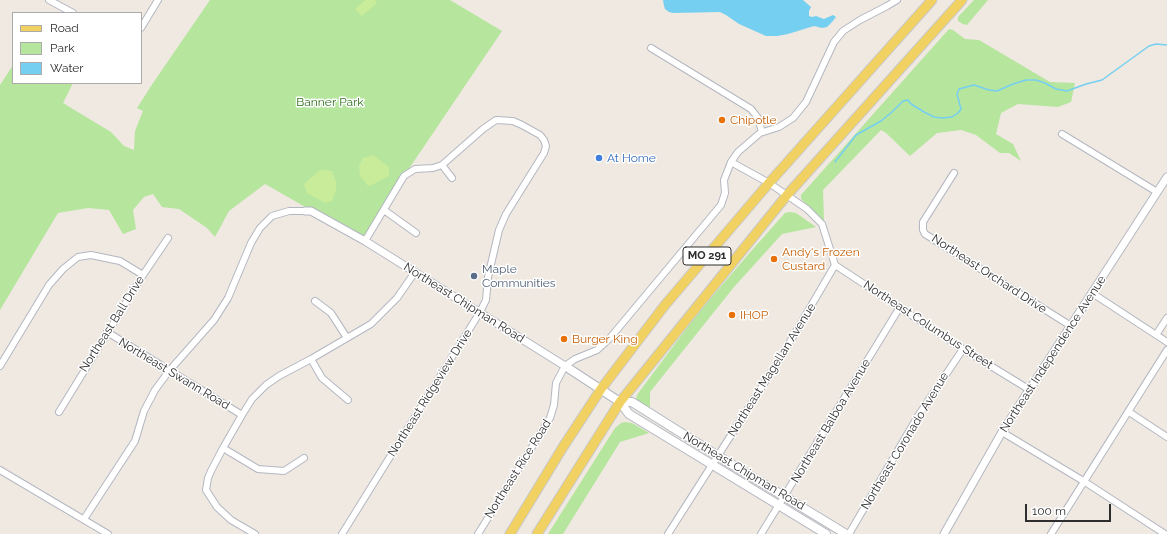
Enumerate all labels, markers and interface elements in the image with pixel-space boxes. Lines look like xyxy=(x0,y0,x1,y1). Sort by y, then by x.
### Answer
legend xyxy=(12,12,142,84)
text: Road xyxy=(50,21,79,35)
text: Park xyxy=(50,41,75,55)
text: Water xyxy=(50,61,84,75)
park label: Banner Park xyxy=(296,95,364,109)
place label: Chipotle xyxy=(730,113,777,127)
marker: Chipotle xyxy=(717,115,727,125)
place label: At Home xyxy=(607,151,656,165)
marker: At Home xyxy=(594,153,604,163)
street label: Northeast Orchard Drive xyxy=(929,231,1049,317)
place label: Andy's Frozen Custard xyxy=(782,245,860,273)
road number: MO 291 xyxy=(683,247,731,265)
marker: Andy's Frozen Custard xyxy=(769,254,779,264)
street label: Northeast Chipman Road xyxy=(401,260,527,346)
place label: Maple Communities xyxy=(482,262,556,290)
marker: Maple Communities xyxy=(469,271,479,281)
street label: Northeast Ball Drive xyxy=(77,273,147,375)
street label: Northeast Independence Avenue xyxy=(997,273,1109,435)
street label: Northeast Columbus Street xyxy=(861,278,995,372)
street label: Northeast Magellan Avenue xyxy=(725,301,819,439)
place label: IHOP xyxy=(740,308,768,322)
marker: IHOP xyxy=(727,310,737,320)
street label: Northeast Ridgeview Drive xyxy=(385,327,475,459)
place label: Burger King xyxy=(572,332,638,346)
marker: Burger King xyxy=(559,334,569,344)
street label: Northeast Swann Road xyxy=(116,335,232,413)
street label: Northeast Balboa Avenue xyxy=(788,356,874,486)
street label: Northeast Coronado Avenue xyxy=(858,370,952,512)
street label: Northeast Rice Road xyxy=(482,417,554,521)
street label: Northeast Chipman Road xyxy=(680,429,808,513)
scale bar xyxy=(1027,496,1113,522)
text: 100 m xyxy=(1032,504,1066,518)

